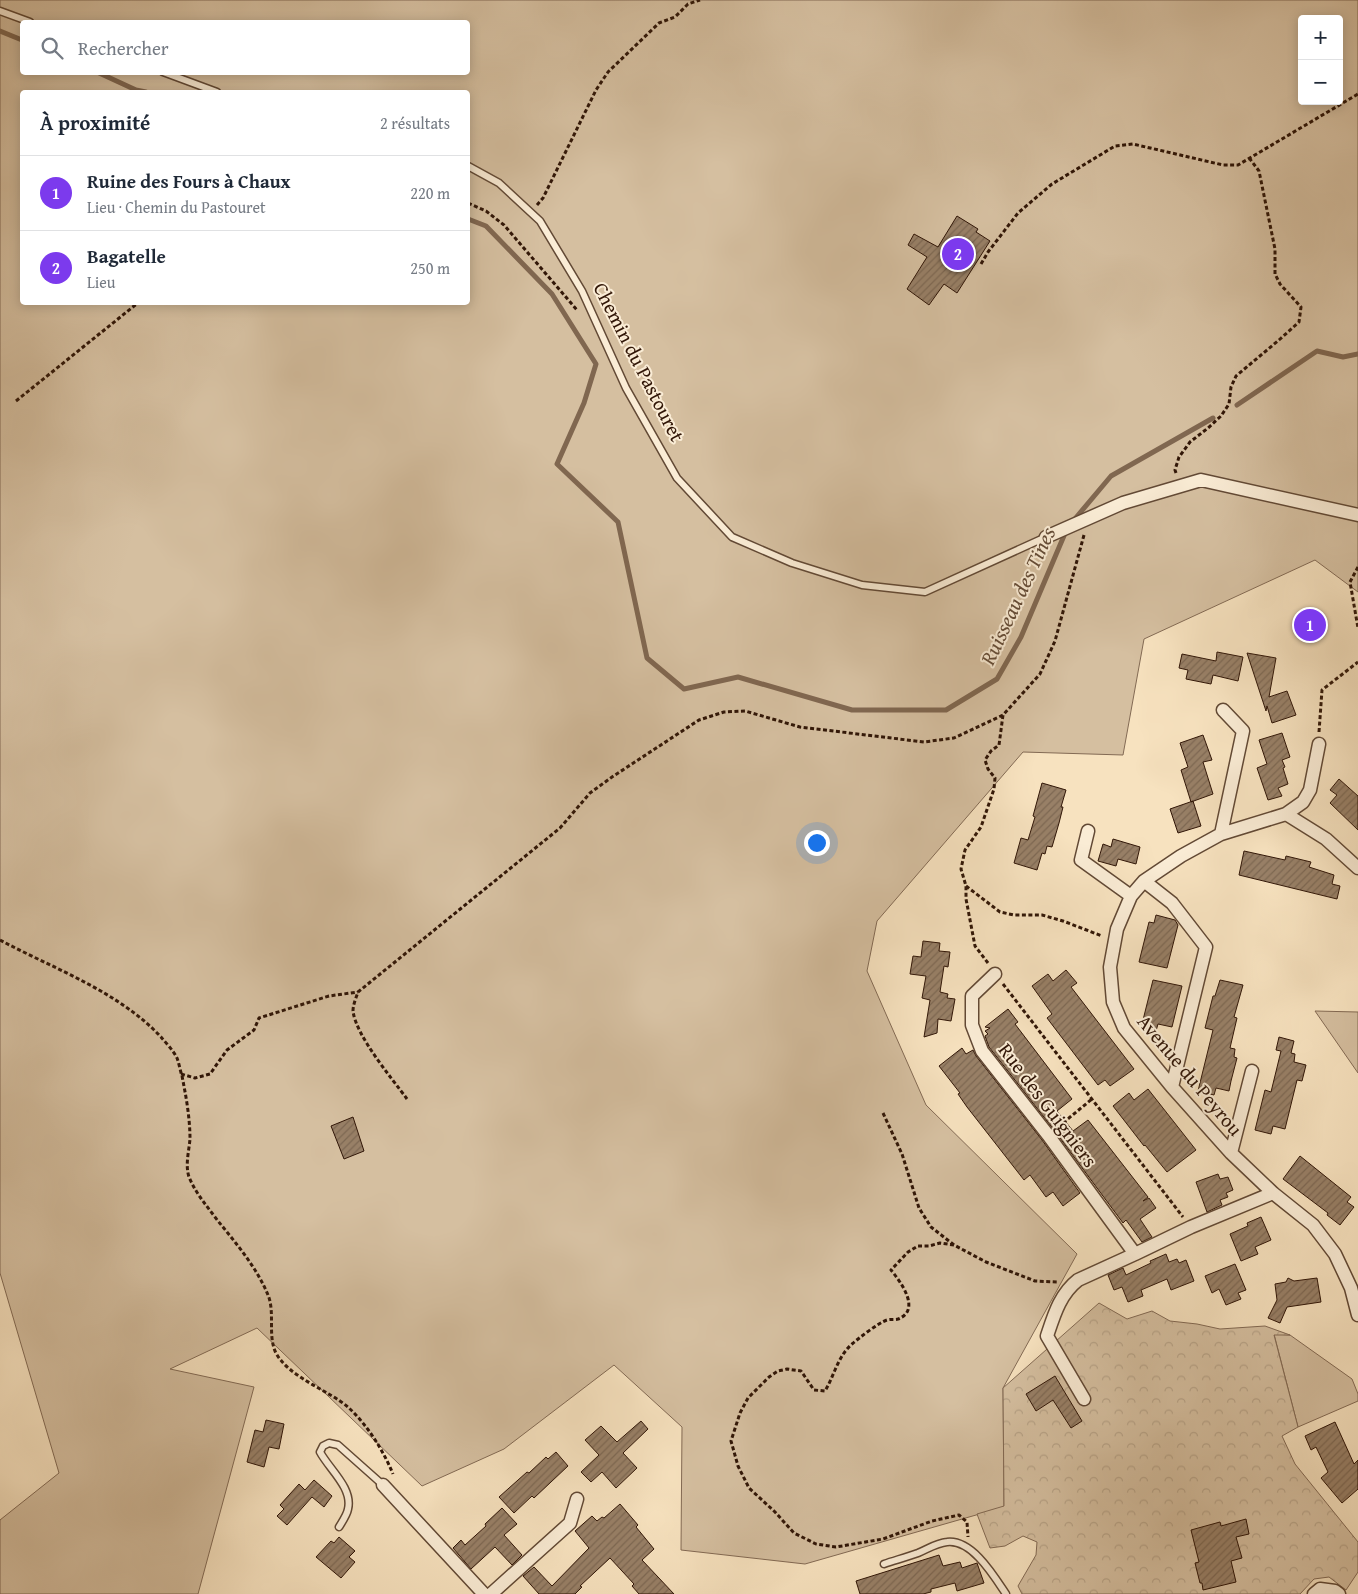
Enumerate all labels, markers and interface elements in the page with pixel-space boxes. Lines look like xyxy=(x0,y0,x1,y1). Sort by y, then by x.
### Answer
map controls xyxy=(1298,15,1343,105)
button: + xyxy=(1298,15,1343,60)
search box xyxy=(20,20,470,75)
icon: search xyxy=(38,34,66,62)
text: Rechercher xyxy=(78,34,169,62)
button: − xyxy=(1298,60,1343,105)
text: À proximité xyxy=(40,107,150,138)
text: 2 résultats xyxy=(380,111,450,135)
text: Ruine des Fours à Chaux xyxy=(87,167,291,195)
text: 1 xyxy=(52,181,60,205)
text: 220 m xyxy=(410,181,450,205)
text: Lieu · Chemin du Pastouret xyxy=(87,195,266,219)
pin: 2 xyxy=(942,235,974,273)
text: Bagatelle xyxy=(87,242,166,270)
text: 2 xyxy=(52,256,60,280)
text: 250 m xyxy=(410,256,450,280)
text: Lieu xyxy=(87,270,115,294)
street label: Chemin du Pastouret xyxy=(587,277,692,447)
water label: Ruisseau des Tines xyxy=(972,521,1063,671)
pin: 1 xyxy=(1294,606,1326,644)
your location xyxy=(804,830,830,856)
street label: Avenue du Peyrou xyxy=(1131,1008,1250,1142)
street label: Rue des Guigniers xyxy=(992,1036,1105,1173)

